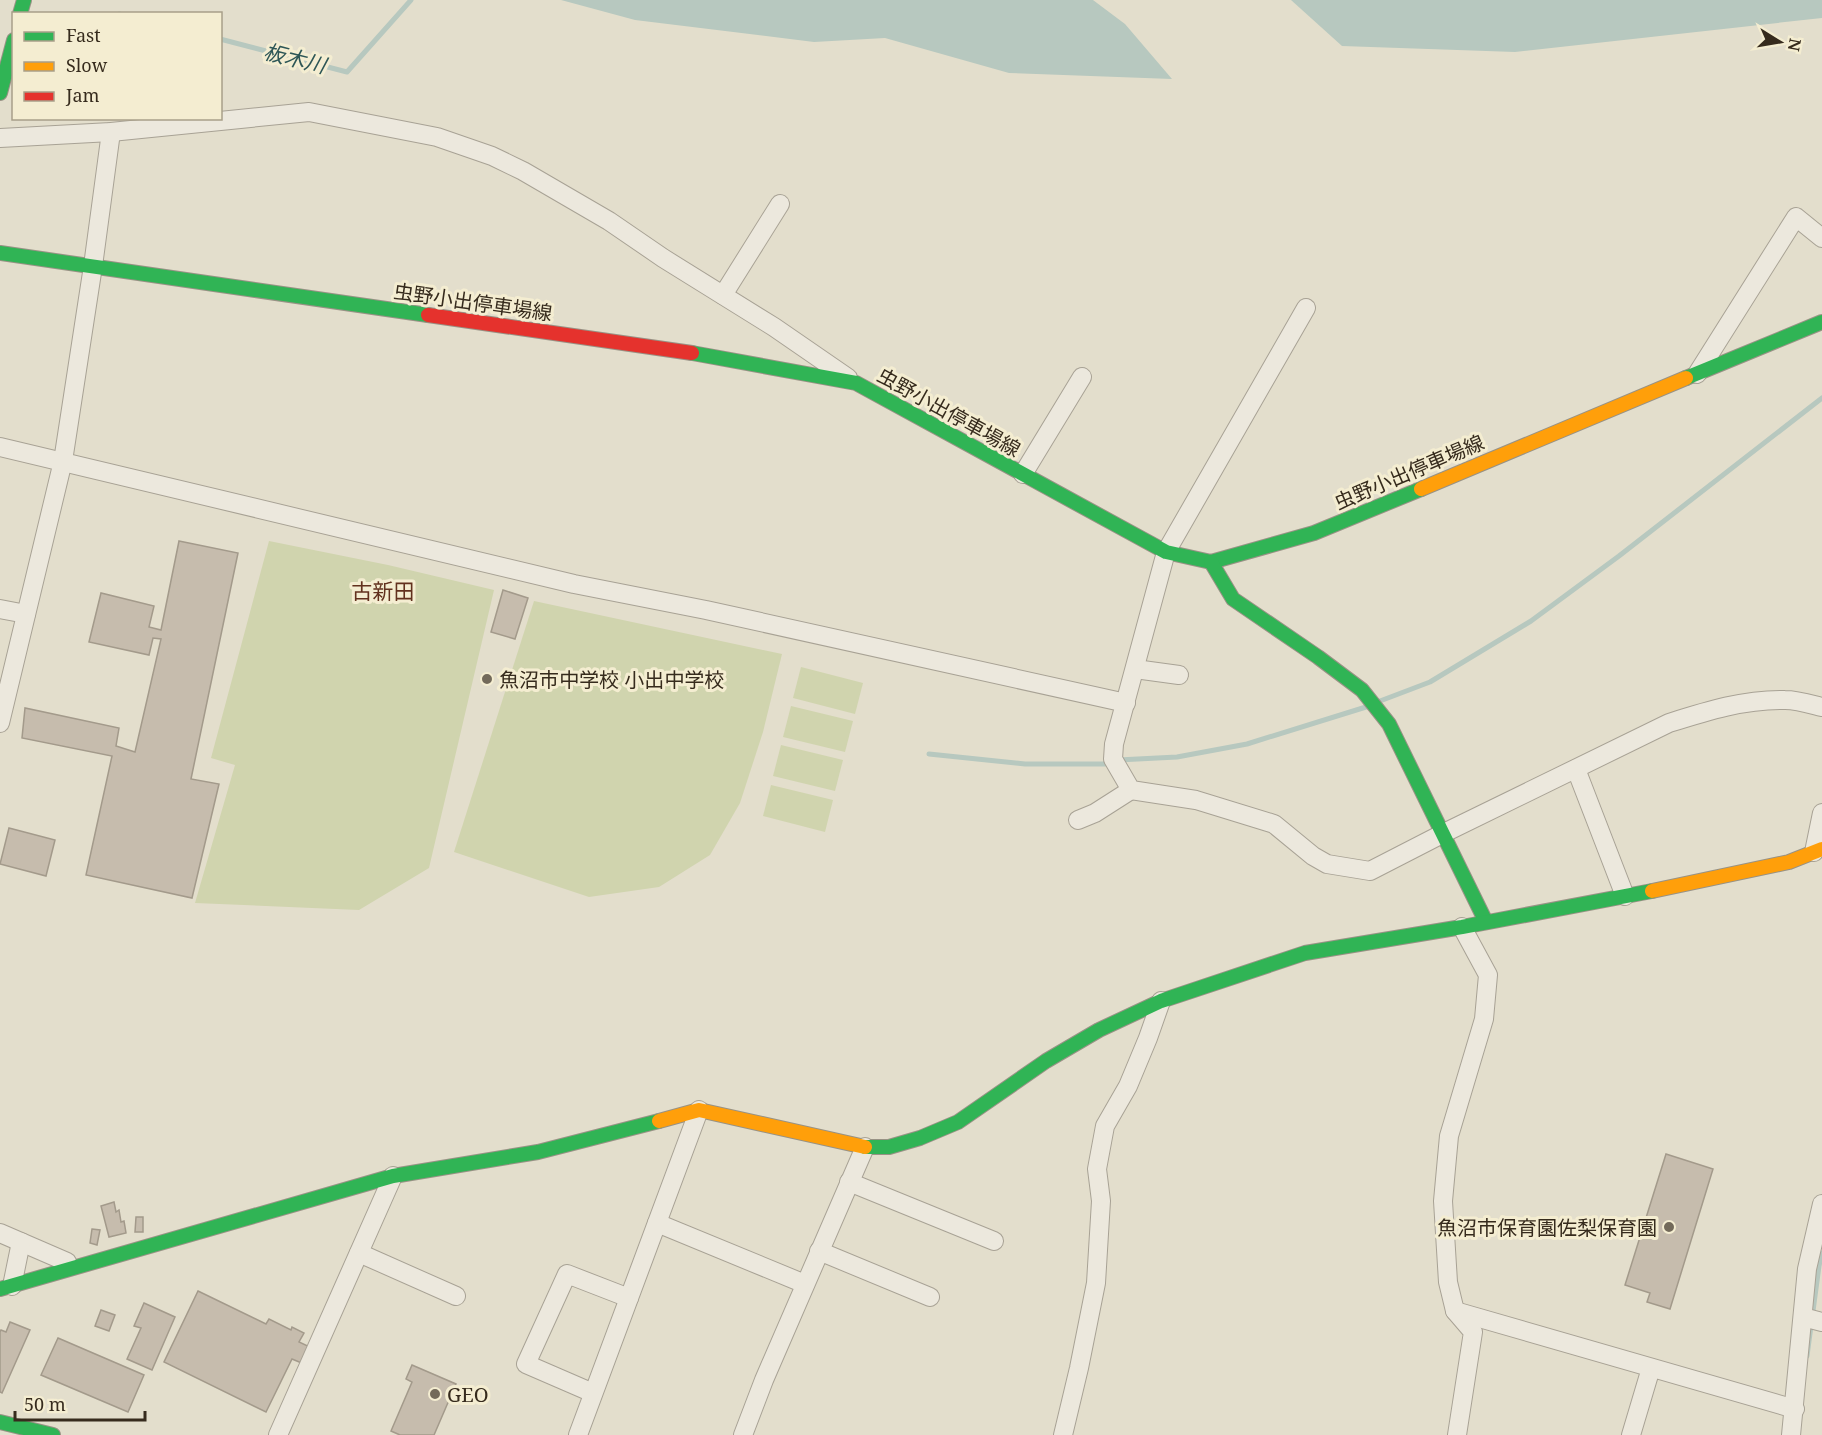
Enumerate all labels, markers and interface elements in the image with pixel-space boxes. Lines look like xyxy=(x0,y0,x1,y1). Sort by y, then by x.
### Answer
legend xyxy=(12,12,222,120)
north arrow xyxy=(1750,12,1810,72)
text: Fast xyxy=(66,23,101,47)
water label: 板木川 xyxy=(261,37,331,80)
text: N xyxy=(1783,37,1807,54)
text: Slow xyxy=(66,53,108,77)
text: Jam xyxy=(65,83,100,107)
street label: 虫野小出停車場線 xyxy=(392,277,554,327)
street label: 虫野小出停車場線 xyxy=(872,361,1026,463)
street label: 虫野小出停車場線 xyxy=(1330,428,1488,516)
district label: 古新田 xyxy=(352,577,415,605)
place label: 魚沼市中学校 小出中学校 xyxy=(499,666,724,693)
marker: 魚沼市中学校 小出中学校 xyxy=(480,672,494,686)
place label: 魚沼市保育園佐梨保育園 xyxy=(1437,1214,1657,1241)
marker: 魚沼市保育園佐梨保育園 xyxy=(1662,1220,1676,1234)
place label: GEO xyxy=(447,1381,489,1408)
scale bar xyxy=(15,1384,146,1422)
marker: GEO xyxy=(428,1387,442,1401)
text: 50 m xyxy=(24,1392,66,1416)

